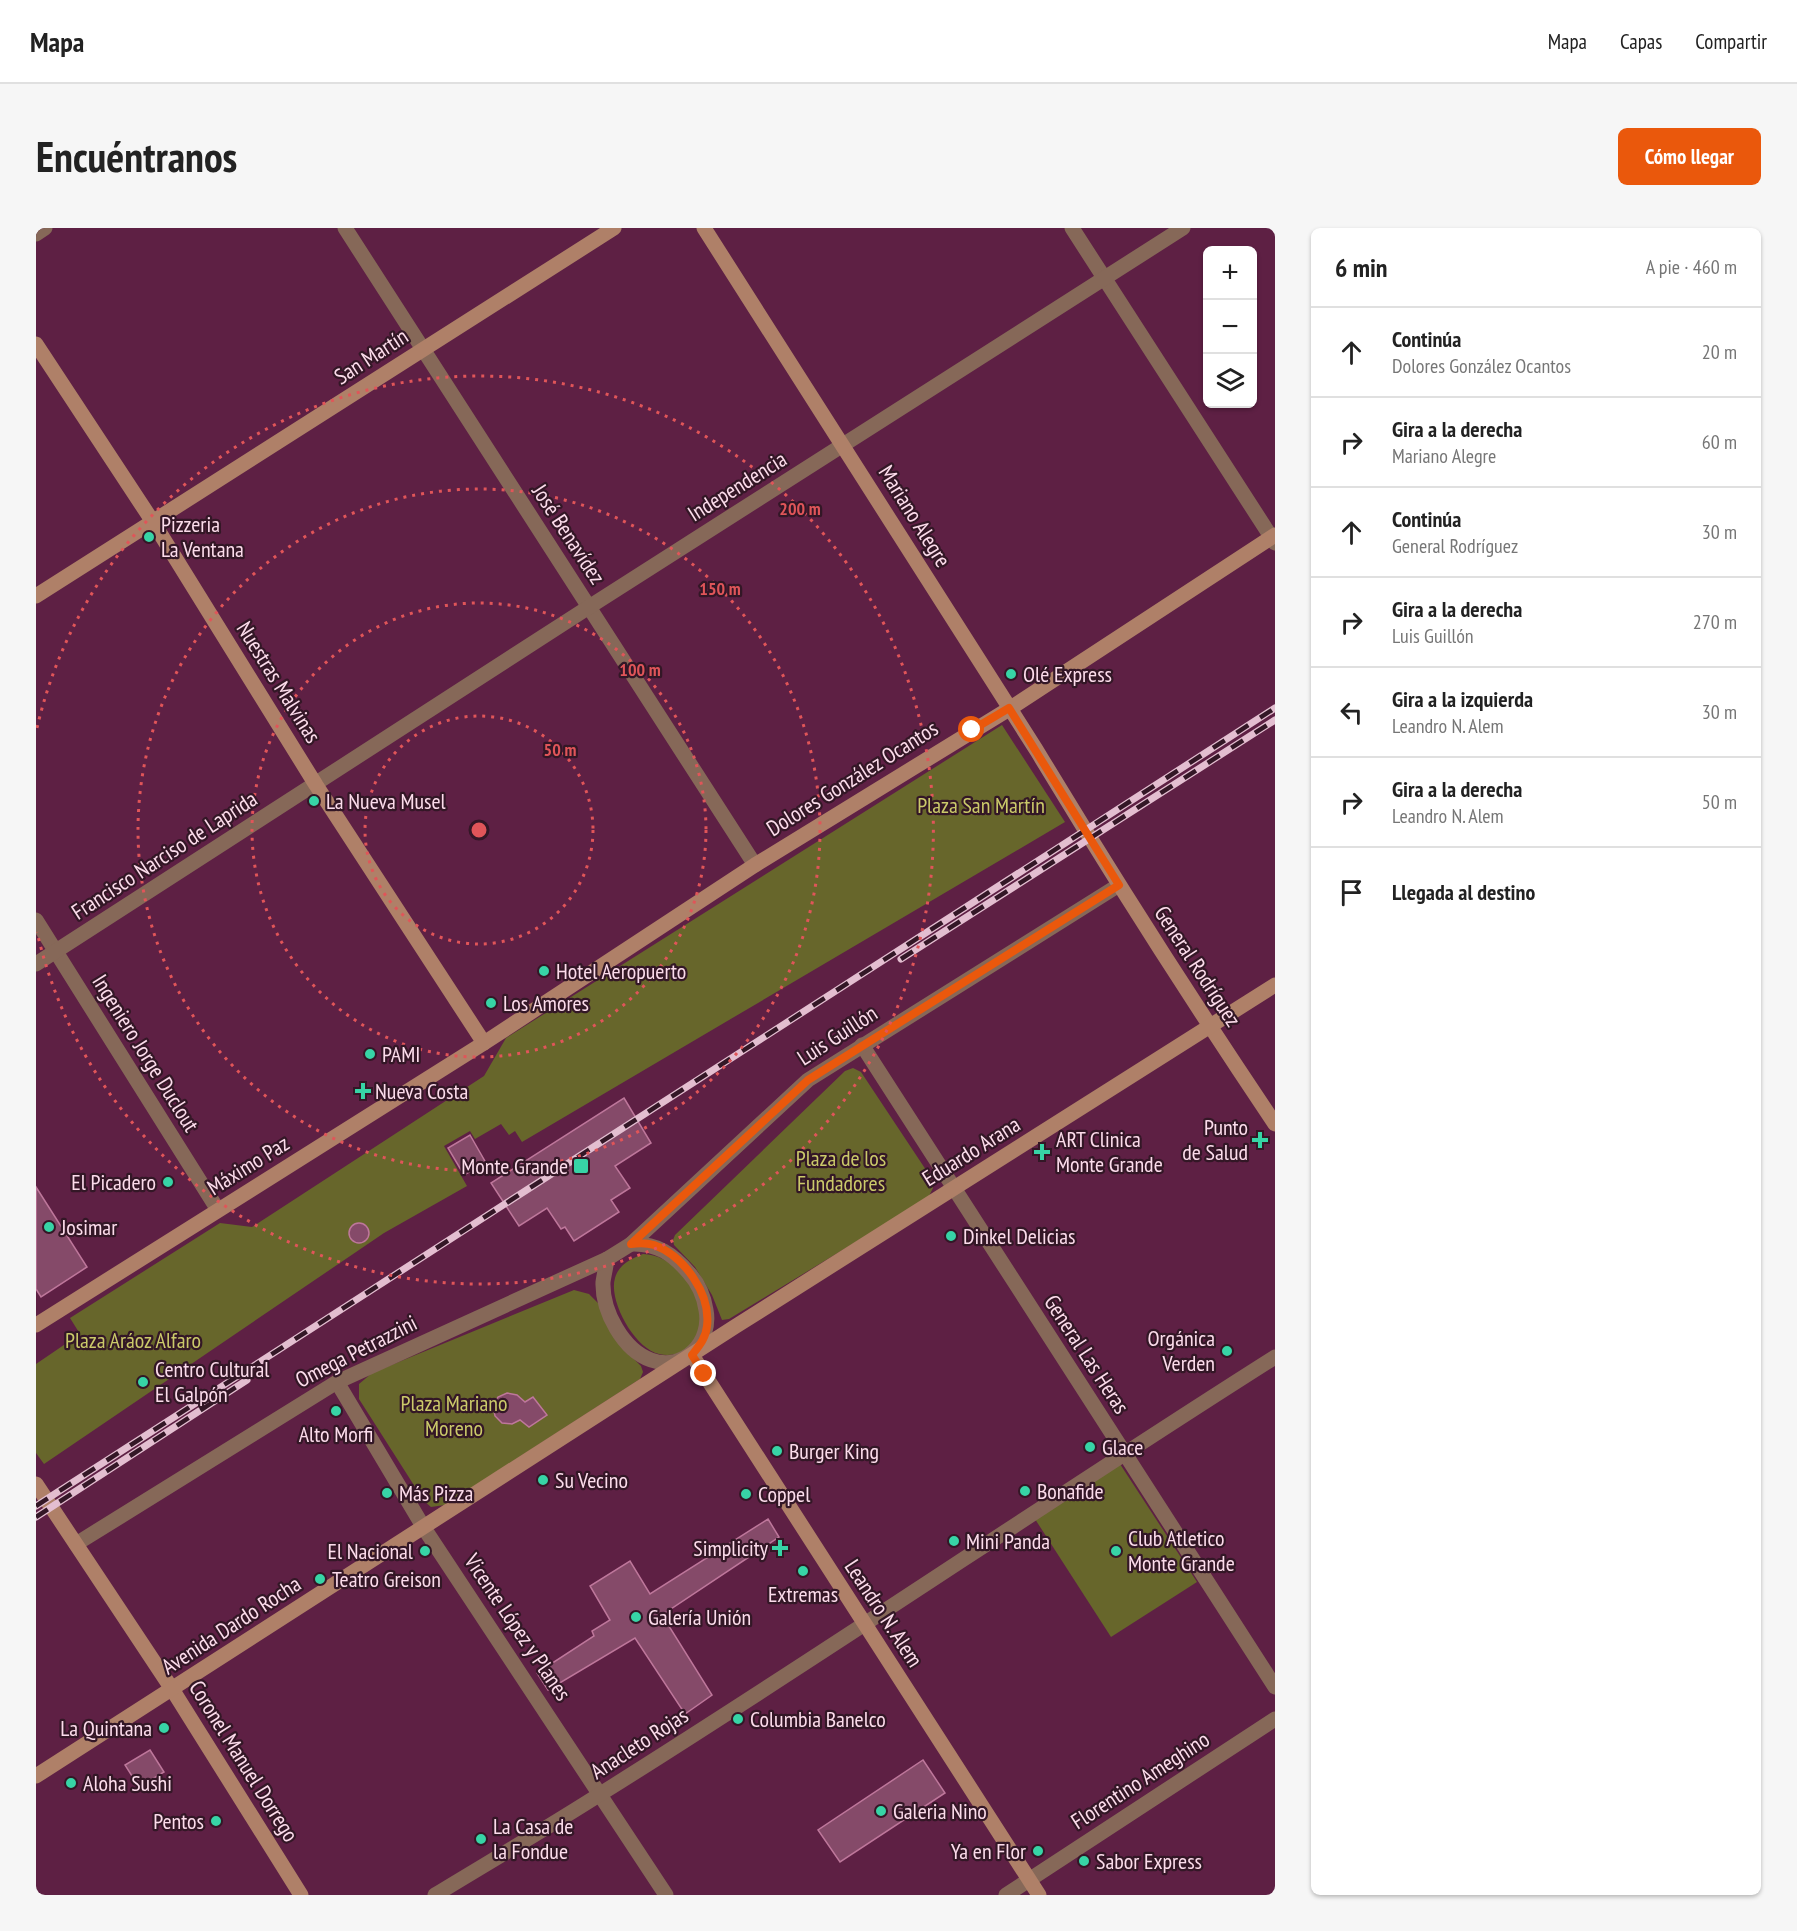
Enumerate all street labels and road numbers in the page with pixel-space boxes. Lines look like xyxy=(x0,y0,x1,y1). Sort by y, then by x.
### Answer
street label: San Martín xyxy=(329,322,413,390)
street label: Independencia xyxy=(682,445,792,527)
street label: Mariano Alegre xyxy=(873,460,957,572)
street label: José Benavídez xyxy=(526,478,612,589)
street label: Nuestras Malvinas xyxy=(231,616,327,748)
street label: Dolores González Ocantos xyxy=(761,714,943,842)
street label: Francisco Narciso de Laprida xyxy=(66,785,262,925)
street label: General Rodríguez xyxy=(1148,900,1248,1032)
street label: Ingeniero Jorge Duclout xyxy=(86,969,206,1137)
street label: Luis Guillón xyxy=(792,999,882,1071)
street label: Eduardo Arana xyxy=(917,1110,1025,1192)
street label: Máximo Paz xyxy=(202,1129,294,1201)
street label: General Las Heras xyxy=(1038,1289,1136,1419)
street label: Omega Petrazzini xyxy=(291,1308,421,1394)
street label: Vicente López y Planes xyxy=(458,1547,577,1706)
street label: Leandro N. Alem xyxy=(839,1554,929,1672)
street label: Avenida Dardo Rocha xyxy=(156,1570,306,1680)
street label: Coronel Manuel Dorrego xyxy=(183,1675,305,1847)
street label: Anacleto Rojas xyxy=(585,1701,693,1785)
street label: Florentino Ameghino xyxy=(1066,1725,1214,1835)

